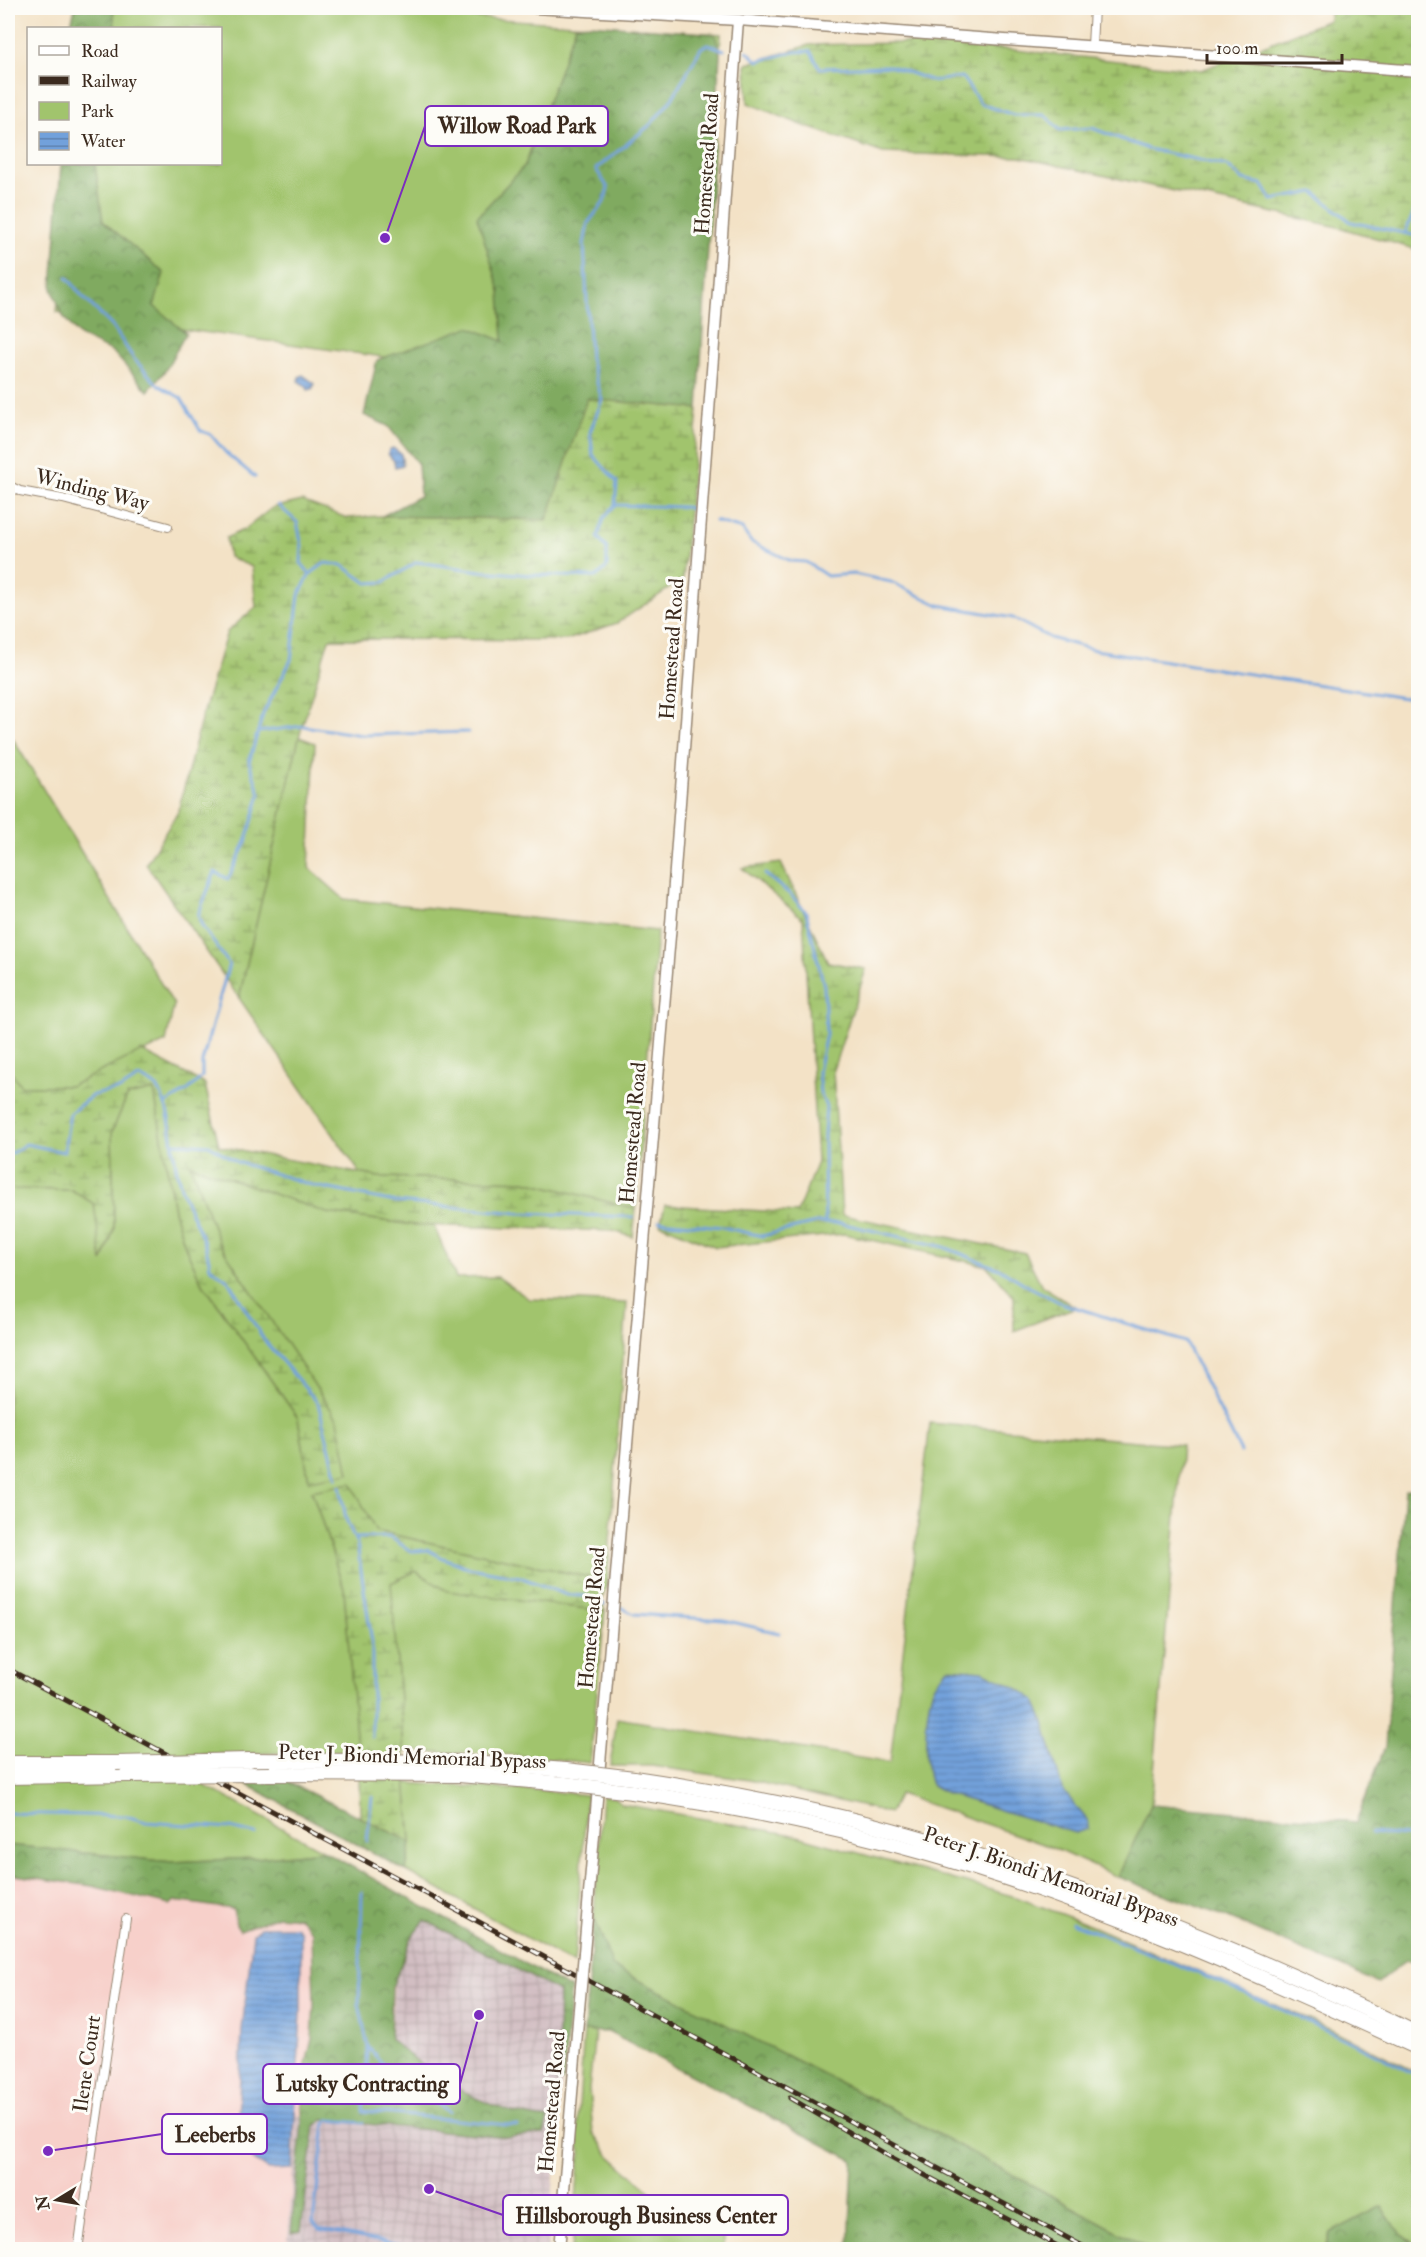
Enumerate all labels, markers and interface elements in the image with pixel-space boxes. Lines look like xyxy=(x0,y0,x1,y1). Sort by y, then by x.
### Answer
legend xyxy=(27,27,222,165)
scale bar xyxy=(1207,27,1342,65)
text: 100 m xyxy=(1216,37,1259,60)
text: Road xyxy=(81,40,119,63)
text: Railway xyxy=(81,70,138,93)
street label: Homestead Road xyxy=(689,92,725,236)
text: Park xyxy=(81,100,114,123)
callout: Willow Road Park xyxy=(425,106,608,146)
text: Willow Road Park xyxy=(437,112,597,140)
text: Water xyxy=(80,130,125,153)
street label: Winding Way xyxy=(31,463,152,517)
street label: Homestead Road xyxy=(654,577,690,721)
street label: Homestead Road xyxy=(613,1060,653,1205)
street label: Homestead Road xyxy=(572,1545,612,1690)
street label: Peter J. Biondi Memorial Bypass xyxy=(277,1739,547,1775)
street label: Peter J. Biondi Memorial Bypass xyxy=(920,1820,1182,1934)
street label: Ilene Court xyxy=(67,2014,107,2114)
street label: Homestead Road xyxy=(532,2029,572,2174)
callout: Lutsky Contracting xyxy=(263,2064,460,2104)
text: Lutsky Contracting xyxy=(275,2070,450,2099)
callout: Leeberbs xyxy=(162,2114,267,2154)
text: Leeberbs xyxy=(175,2121,256,2149)
north arrow xyxy=(27,2170,87,2230)
text: N xyxy=(32,2193,55,2213)
callout: Hillsborough Business Center xyxy=(503,2195,788,2235)
text: Hillsborough Business Center xyxy=(515,2202,778,2231)

